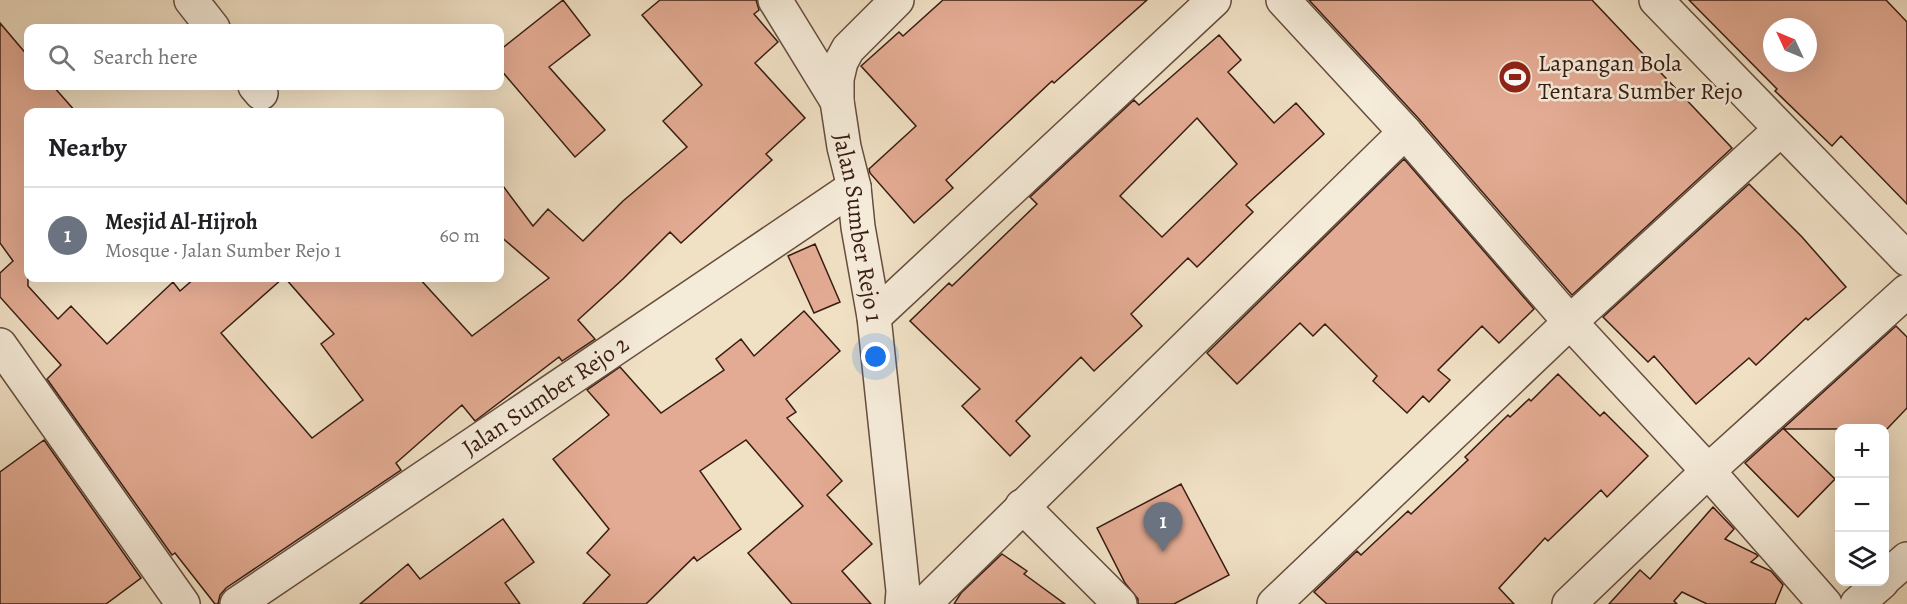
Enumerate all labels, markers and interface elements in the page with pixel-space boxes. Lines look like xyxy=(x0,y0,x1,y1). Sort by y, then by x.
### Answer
north arrow xyxy=(1763,18,1817,72)
search box xyxy=(24,24,504,90)
icon: search xyxy=(45,41,78,74)
text: Search here xyxy=(93,42,198,72)
place label: Lapangan Bola Tentara Sumber Rejo xyxy=(1538,47,1743,107)
sports icon: Lapangan Bola Tentara Sumber Rejo xyxy=(1497,59,1533,95)
text: Nearby xyxy=(48,130,127,165)
street label: Jalan Sumber Rejo 1 xyxy=(826,131,890,324)
text: Mesjid Al-Hijroh xyxy=(105,207,258,237)
text: 1 xyxy=(64,222,71,249)
text: 60 m xyxy=(440,222,480,249)
text: Mosque · Jalan Sumber Rejo 1 xyxy=(105,237,341,264)
street label: Jalan Sumber Rejo 2 xyxy=(456,328,635,463)
your location xyxy=(861,342,890,371)
map controls xyxy=(1835,424,1889,586)
button: + xyxy=(1835,424,1889,478)
button: − xyxy=(1835,478,1889,532)
pin: 1 xyxy=(1144,502,1182,552)
button: layers xyxy=(1835,532,1889,586)

